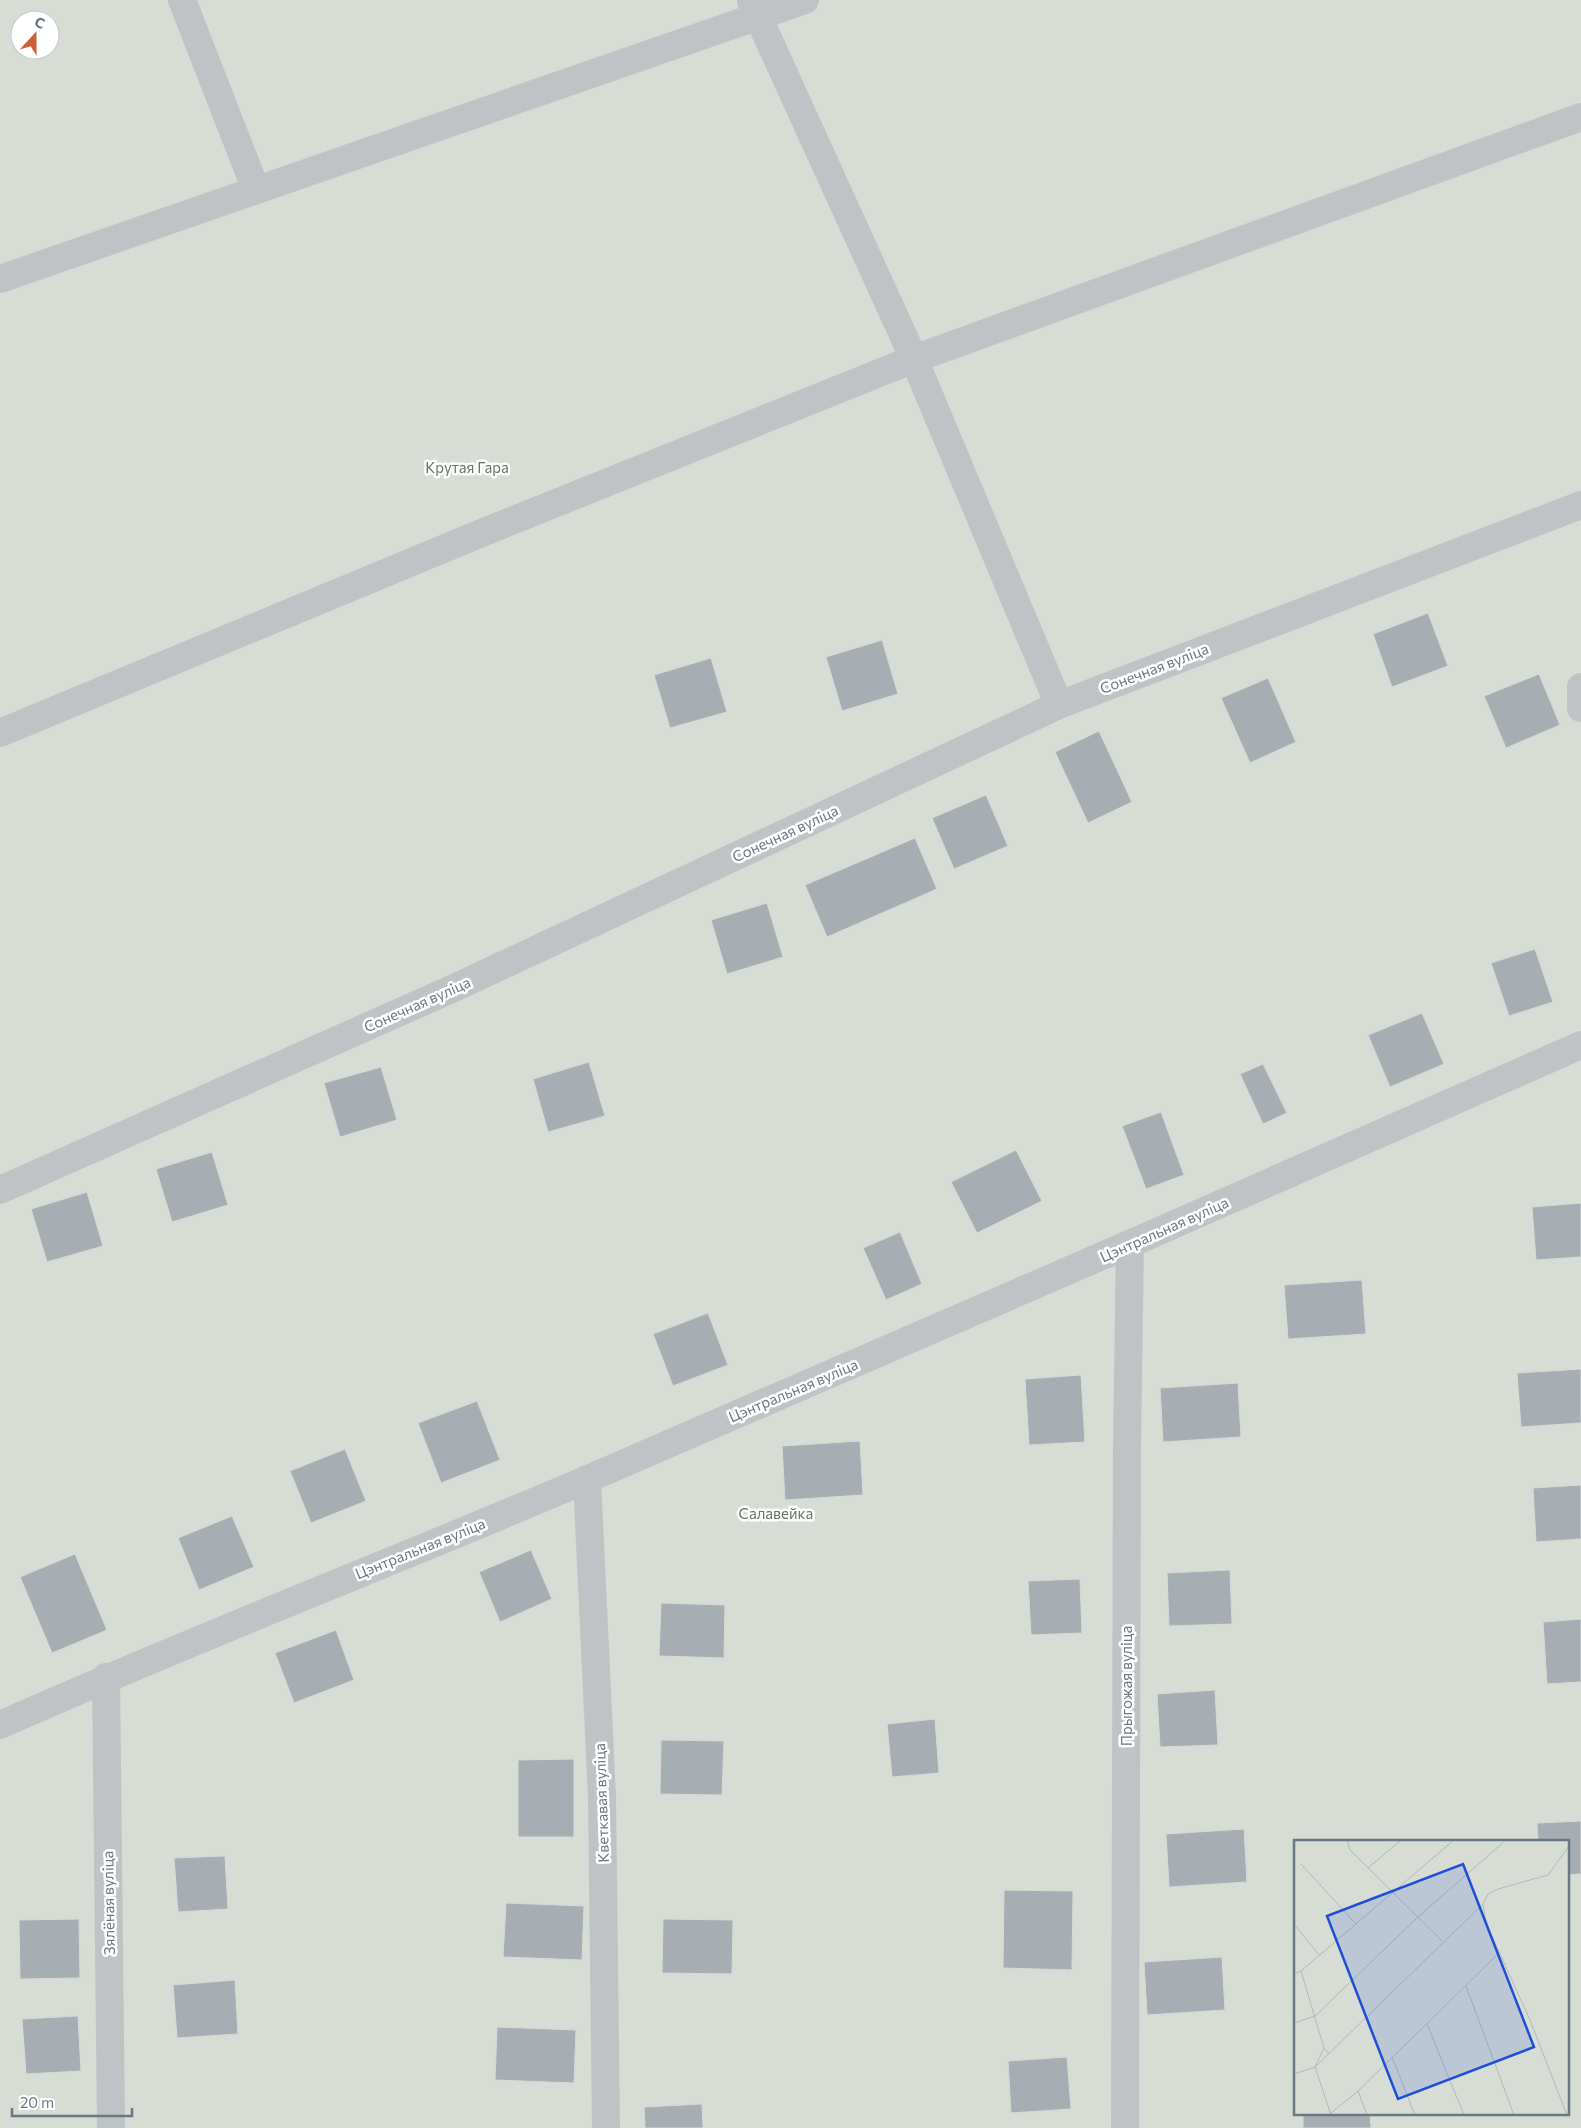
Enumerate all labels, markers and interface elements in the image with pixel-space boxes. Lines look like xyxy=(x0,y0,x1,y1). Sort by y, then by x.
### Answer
north arrow xyxy=(10,10,60,60)
text: С xyxy=(32,13,47,32)
park label: Крутая Гара xyxy=(425,458,509,476)
street label: Сонечная вуліца xyxy=(1097,639,1211,697)
street label: Сонечная вуліца xyxy=(729,801,841,865)
street label: Сонечная вуліца xyxy=(361,972,473,1036)
street label: Цэнтральная вуліца xyxy=(1097,1193,1231,1265)
street label: Цэнтральная вуліца xyxy=(726,1355,860,1425)
park label: Салавейка xyxy=(739,1504,813,1522)
street label: Цэнтральная вуліца xyxy=(352,1514,488,1582)
street label: Прыгожая вуліца xyxy=(1117,1626,1135,1746)
street label: Кветкавая вуліца xyxy=(590,1743,612,1863)
inset map xyxy=(1294,1840,1568,2116)
street label: Зялёная вуліца xyxy=(98,1851,118,1955)
scale bar xyxy=(12,2086,132,2118)
text: 20 m xyxy=(20,2093,54,2111)

